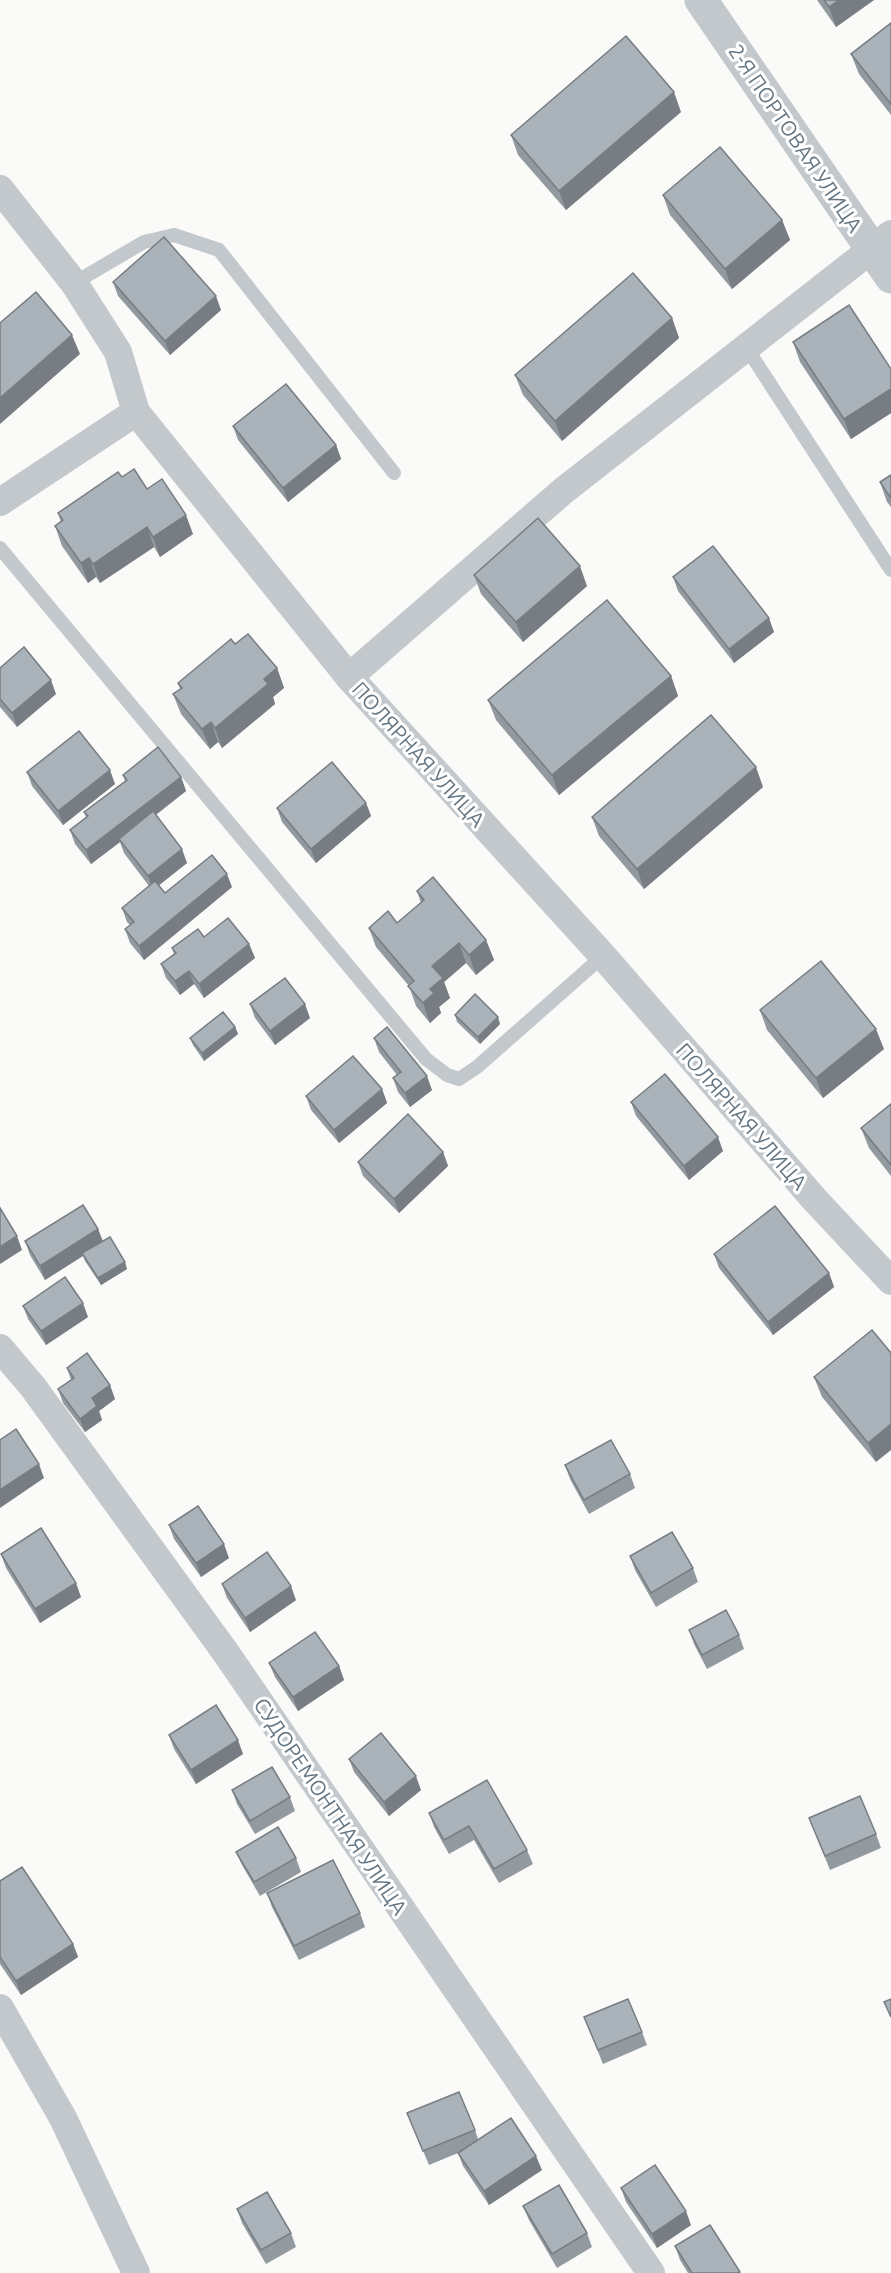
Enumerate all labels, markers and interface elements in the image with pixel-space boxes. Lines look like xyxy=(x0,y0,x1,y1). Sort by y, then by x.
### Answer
street label: 2-Я ПОРТОВАЯ УЛИЦА xyxy=(724,40,868,237)
street label: ПОЛЯРНАЯ УЛИЦА xyxy=(348,677,491,832)
street label: ПОЛЯРНАЯ УЛИЦА xyxy=(672,1038,812,1194)
street label: СУДОРЕМОНТНАЯ УЛИЦА xyxy=(249,1693,413,1919)

